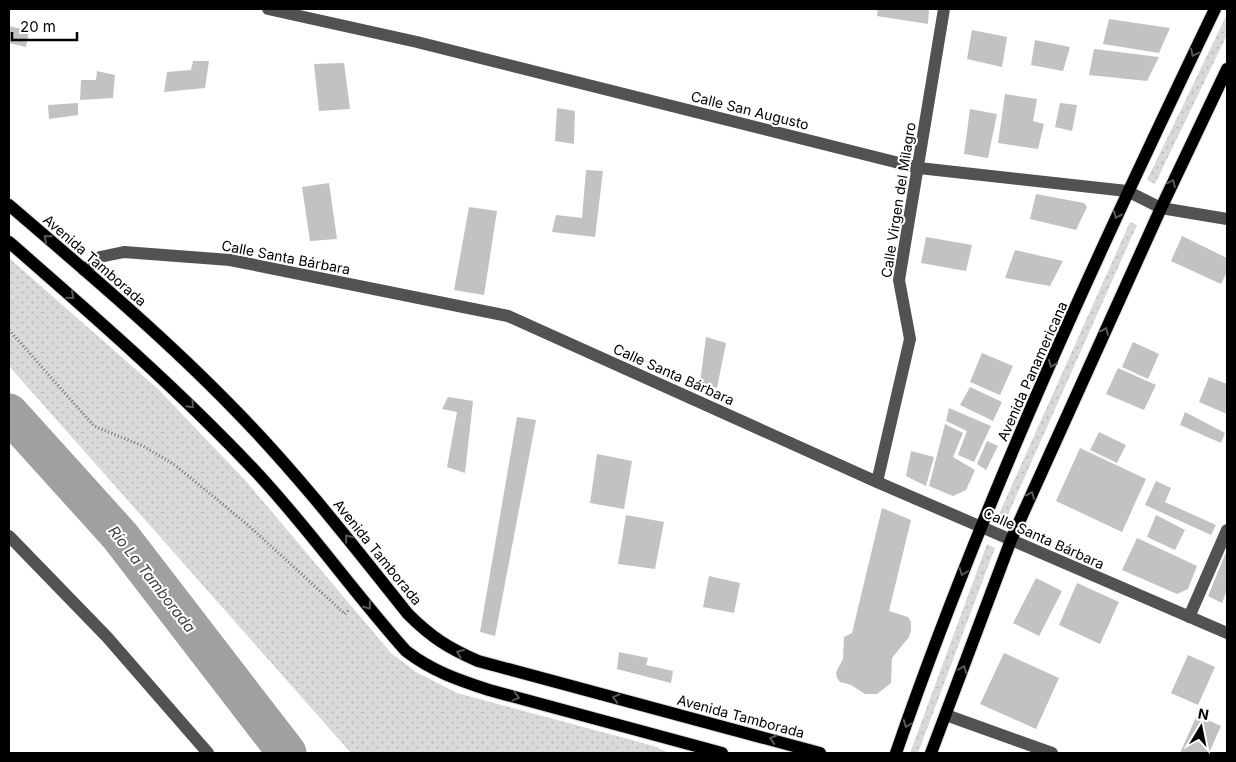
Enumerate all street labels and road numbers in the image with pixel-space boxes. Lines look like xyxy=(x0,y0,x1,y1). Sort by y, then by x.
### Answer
street label: Calle San Augusto xyxy=(689,87,811,133)
street label: Calle Virgen del Milagro xyxy=(877,121,919,279)
street label: Avenida Tamborada xyxy=(40,211,150,309)
street label: Calle Santa Bárbara xyxy=(220,236,352,278)
street label: Avenida Panamericana xyxy=(994,299,1070,443)
street label: Calle Santa Bárbara xyxy=(611,340,737,408)
street label: Avenida Tamborada xyxy=(330,496,426,608)
street label: Calle Santa Bárbara xyxy=(981,504,1107,572)
street label: Avenida Tamborada xyxy=(675,691,807,741)

